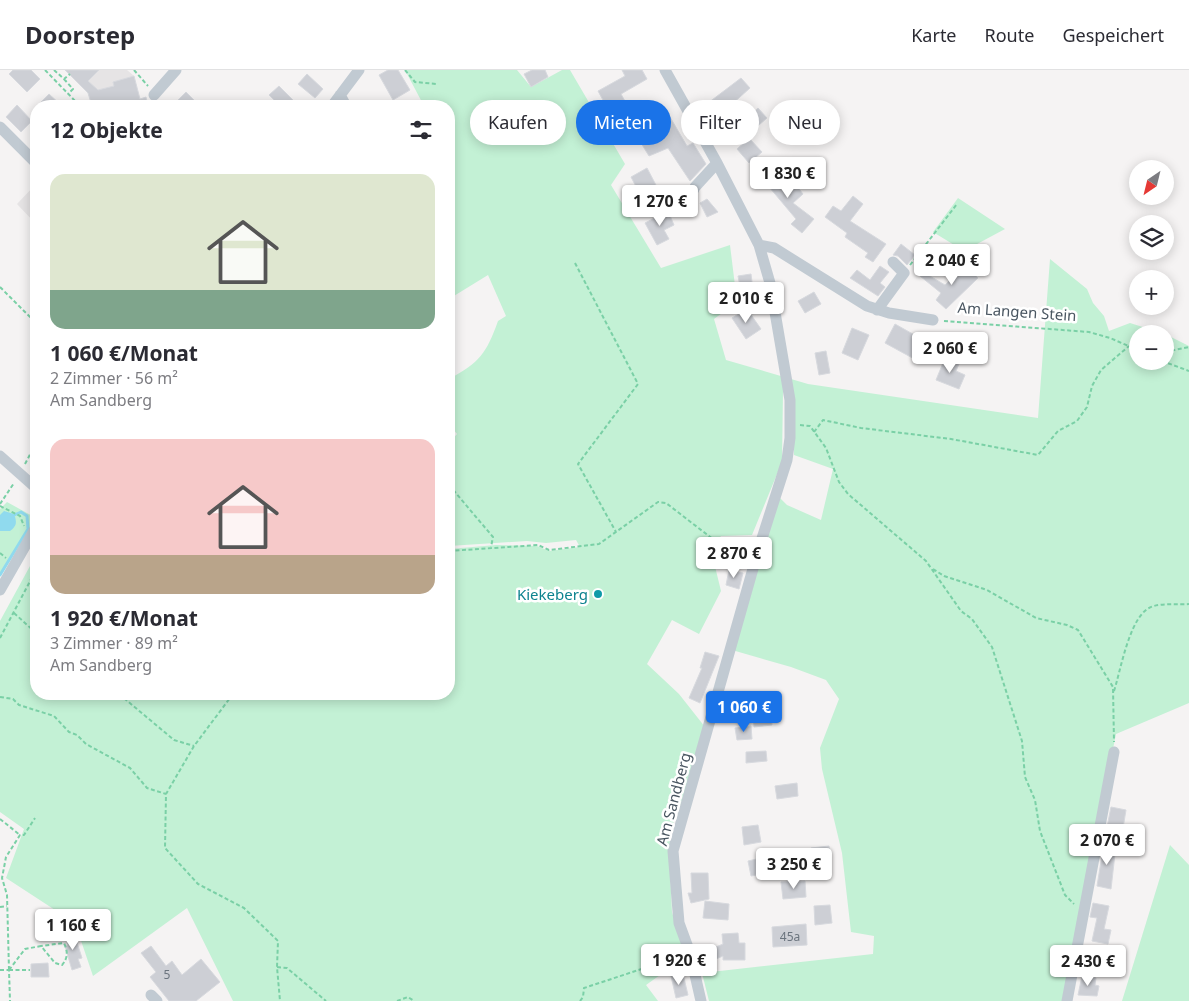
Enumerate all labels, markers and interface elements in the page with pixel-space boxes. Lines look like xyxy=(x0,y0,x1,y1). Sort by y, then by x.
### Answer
text: Doorstep xyxy=(25,18,135,51)
text: Karte xyxy=(911,23,957,47)
text: Route xyxy=(985,23,1034,47)
text: Gespeichert xyxy=(1062,23,1164,47)
chip: Kaufen xyxy=(470,100,566,145)
chip: Mieten xyxy=(576,100,671,145)
chip: Filter xyxy=(681,100,759,145)
chip: Neu xyxy=(769,100,840,145)
text: 12 Objekte xyxy=(50,116,163,144)
icon: filters xyxy=(407,116,435,144)
pin: 1 830 € xyxy=(742,156,834,199)
north arrow xyxy=(1129,160,1174,205)
map controls xyxy=(1129,160,1174,370)
text: 1 830 € xyxy=(761,162,815,184)
pin: 1 270 € xyxy=(614,184,706,227)
text: 1 270 € xyxy=(633,190,687,212)
icon: home xyxy=(198,207,288,297)
button: layers xyxy=(1129,215,1174,260)
pin: 2 040 € xyxy=(906,244,998,286)
text: 2 040 € xyxy=(925,249,979,271)
button: + xyxy=(1129,270,1174,315)
pin: 2 010 € xyxy=(700,282,792,324)
text: 2 010 € xyxy=(719,287,773,309)
street label: Am Langen Stein xyxy=(957,297,1077,325)
button: − xyxy=(1129,325,1174,370)
pin: 2 060 € xyxy=(904,332,996,374)
text: 2 060 € xyxy=(923,337,977,359)
text: 1 060 €/Monat xyxy=(50,339,198,367)
text: 2 Zimmer · 56 m² xyxy=(50,367,178,389)
text: Am Sandberg xyxy=(50,389,152,411)
icon: home xyxy=(198,472,288,562)
pin: 2 870 € xyxy=(688,536,780,579)
text: 2 870 € xyxy=(707,542,761,564)
place label: Kiekeberg xyxy=(517,584,588,604)
marker: Kiekeberg xyxy=(592,588,604,600)
text: 1 920 €/Monat xyxy=(50,604,198,632)
text: 3 Zimmer · 89 m² xyxy=(50,632,178,654)
text: Am Sandberg xyxy=(50,654,152,676)
pin: 1 060 € xyxy=(698,690,790,733)
text: 1 060 € xyxy=(717,696,771,718)
street label: Am Sandberg xyxy=(651,750,695,848)
pin: 2 070 € xyxy=(1061,824,1153,866)
text: 2 070 € xyxy=(1080,829,1134,851)
pin: 3 250 € xyxy=(748,848,840,890)
text: 3 250 € xyxy=(767,853,821,875)
pin: 1 160 € xyxy=(27,908,119,951)
text: 1 160 € xyxy=(46,914,100,936)
house number: 45a xyxy=(780,928,800,945)
pin: 1 920 € xyxy=(633,944,725,986)
pin: 2 430 € xyxy=(1042,944,1134,987)
text: 1 920 € xyxy=(652,949,706,971)
text: 2 430 € xyxy=(1061,950,1115,972)
house number: 5 xyxy=(164,966,171,983)

